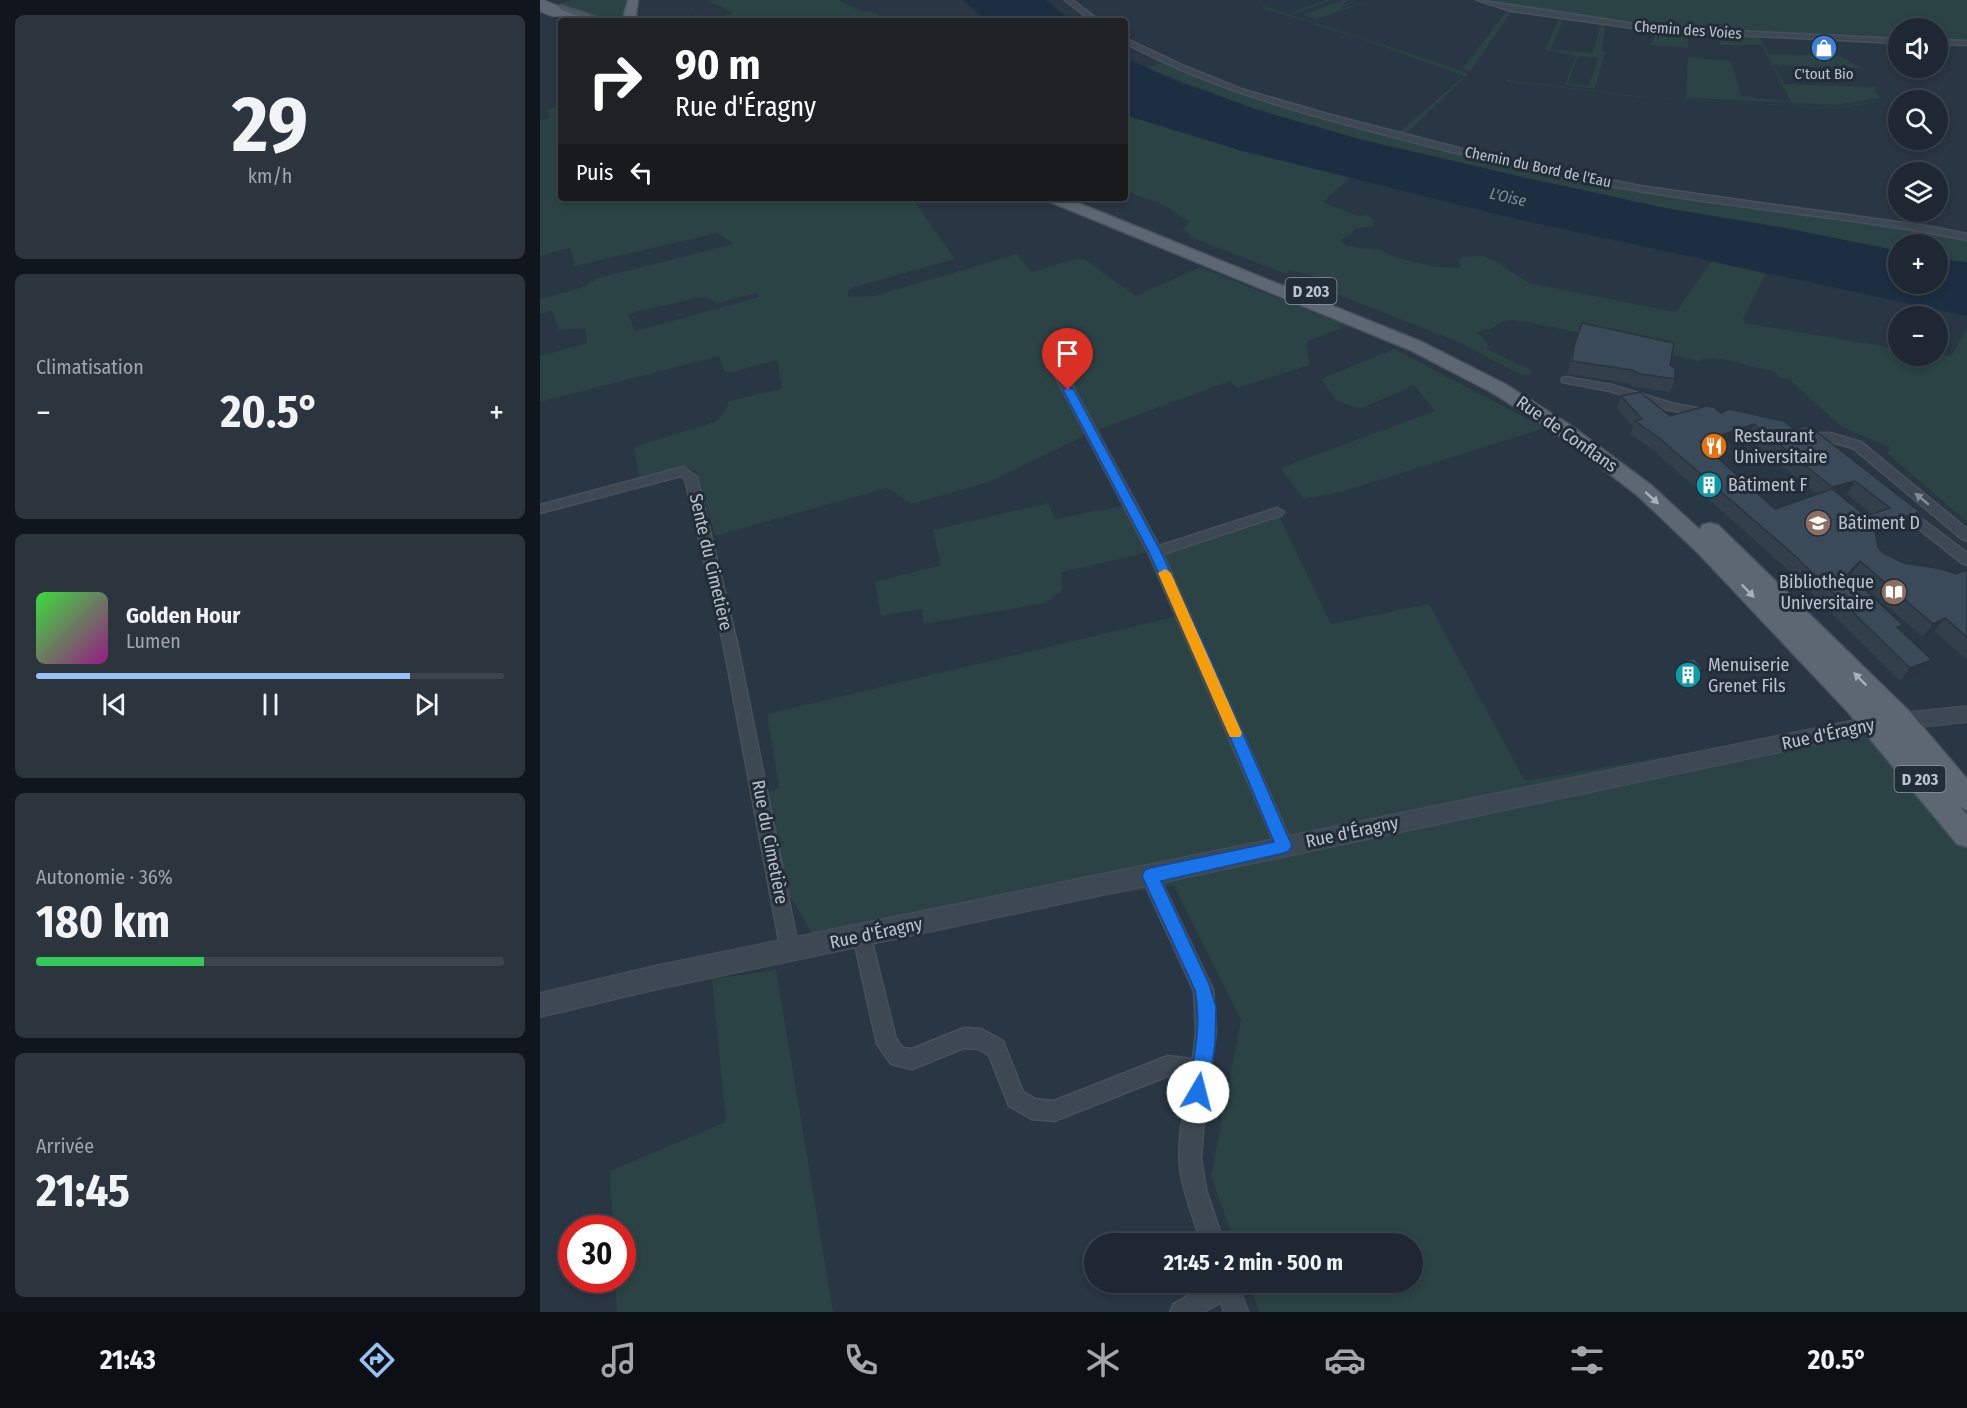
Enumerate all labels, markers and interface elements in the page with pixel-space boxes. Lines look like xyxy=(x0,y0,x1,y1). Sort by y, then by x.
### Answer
street label: Chemin des Voies xyxy=(1634,17,1742,43)
map controls xyxy=(1888,18,1948,366)
button: sound xyxy=(1888,18,1948,78)
shop icon: C'tout Bio xyxy=(1809,33,1839,63)
text: 90 m xyxy=(675,40,760,90)
icon: right xyxy=(576,42,654,120)
place label: C'tout Bio xyxy=(1794,65,1854,83)
text: 29 xyxy=(232,78,308,172)
button: search xyxy=(1888,90,1948,150)
text: Rue d'Éragny xyxy=(675,91,816,123)
street label: Chemin du Bord de l'Eau xyxy=(1463,143,1613,191)
icon: left xyxy=(625,156,658,189)
text: Puis xyxy=(576,159,613,186)
button: layers xyxy=(1888,162,1948,222)
text: km/h xyxy=(248,164,292,188)
water label: L'Oise xyxy=(1488,184,1529,211)
button: + xyxy=(1888,234,1948,294)
road number: D 203 xyxy=(1286,278,1336,304)
button: − xyxy=(1888,306,1948,366)
pin xyxy=(1042,328,1093,390)
icon: arrive xyxy=(1051,337,1084,370)
text: Climatisation xyxy=(36,355,144,379)
text: 20.5° xyxy=(220,385,319,439)
street label: Rue de Conflans xyxy=(1512,391,1622,477)
text: − xyxy=(36,393,51,433)
text: + xyxy=(489,393,504,433)
place label: Restaurant Universitaire xyxy=(1734,425,1828,468)
restaurant icon: Restaurant Universitaire xyxy=(1699,431,1729,461)
building icon: Bâtiment F xyxy=(1694,470,1724,500)
place label: Bâtiment F xyxy=(1728,474,1807,496)
street label: Sente du Cimetière xyxy=(685,491,737,633)
one-way arrow xyxy=(1644,491,1659,504)
one-way arrow xyxy=(1915,493,1930,506)
school or university icon: Bâtiment D xyxy=(1803,508,1833,538)
place label: Bâtiment D xyxy=(1838,512,1920,534)
place label: Bibliothèque Universitaire xyxy=(1779,571,1874,614)
library icon: Bibliothèque Universitaire xyxy=(1879,577,1909,607)
one-way arrow xyxy=(1741,584,1755,599)
text: Golden Hour xyxy=(126,602,240,629)
text: Lumen xyxy=(126,629,181,653)
place label: Menuiserie Grenet Fils xyxy=(1708,654,1790,697)
building icon: Menuiserie Grenet Fils xyxy=(1673,660,1703,690)
one-way arrow xyxy=(1853,672,1867,686)
icon: previous xyxy=(98,688,131,721)
icon: pause xyxy=(254,688,287,721)
icon: next xyxy=(410,688,443,721)
street label: Rue d'Éragny xyxy=(1779,712,1876,755)
road number: D 203 xyxy=(1894,766,1946,792)
street label: Rue du Cimetière xyxy=(747,778,793,906)
street label: Rue d'Éragny xyxy=(1303,810,1400,853)
text: Autonomie · 36% xyxy=(36,865,173,889)
text: 180 km xyxy=(36,895,170,949)
street label: Rue d'Éragny xyxy=(827,911,924,954)
position arrow xyxy=(1166,1060,1230,1124)
text: Arrivée xyxy=(36,1134,94,1158)
text: 21:45 xyxy=(36,1164,130,1218)
speed limit sign: 30 xyxy=(558,1215,636,1293)
text: 21:45 · 2 min · 500 m xyxy=(1164,1249,1343,1276)
icon: directions xyxy=(356,1339,398,1381)
icon: music xyxy=(598,1339,640,1381)
icon: phone xyxy=(840,1339,882,1381)
icon: climate xyxy=(1082,1339,1124,1381)
icon: car xyxy=(1324,1339,1366,1381)
icon: filters xyxy=(1566,1339,1608,1381)
text: 21:43 xyxy=(100,1344,156,1376)
text: 20.5° xyxy=(1808,1344,1867,1376)

